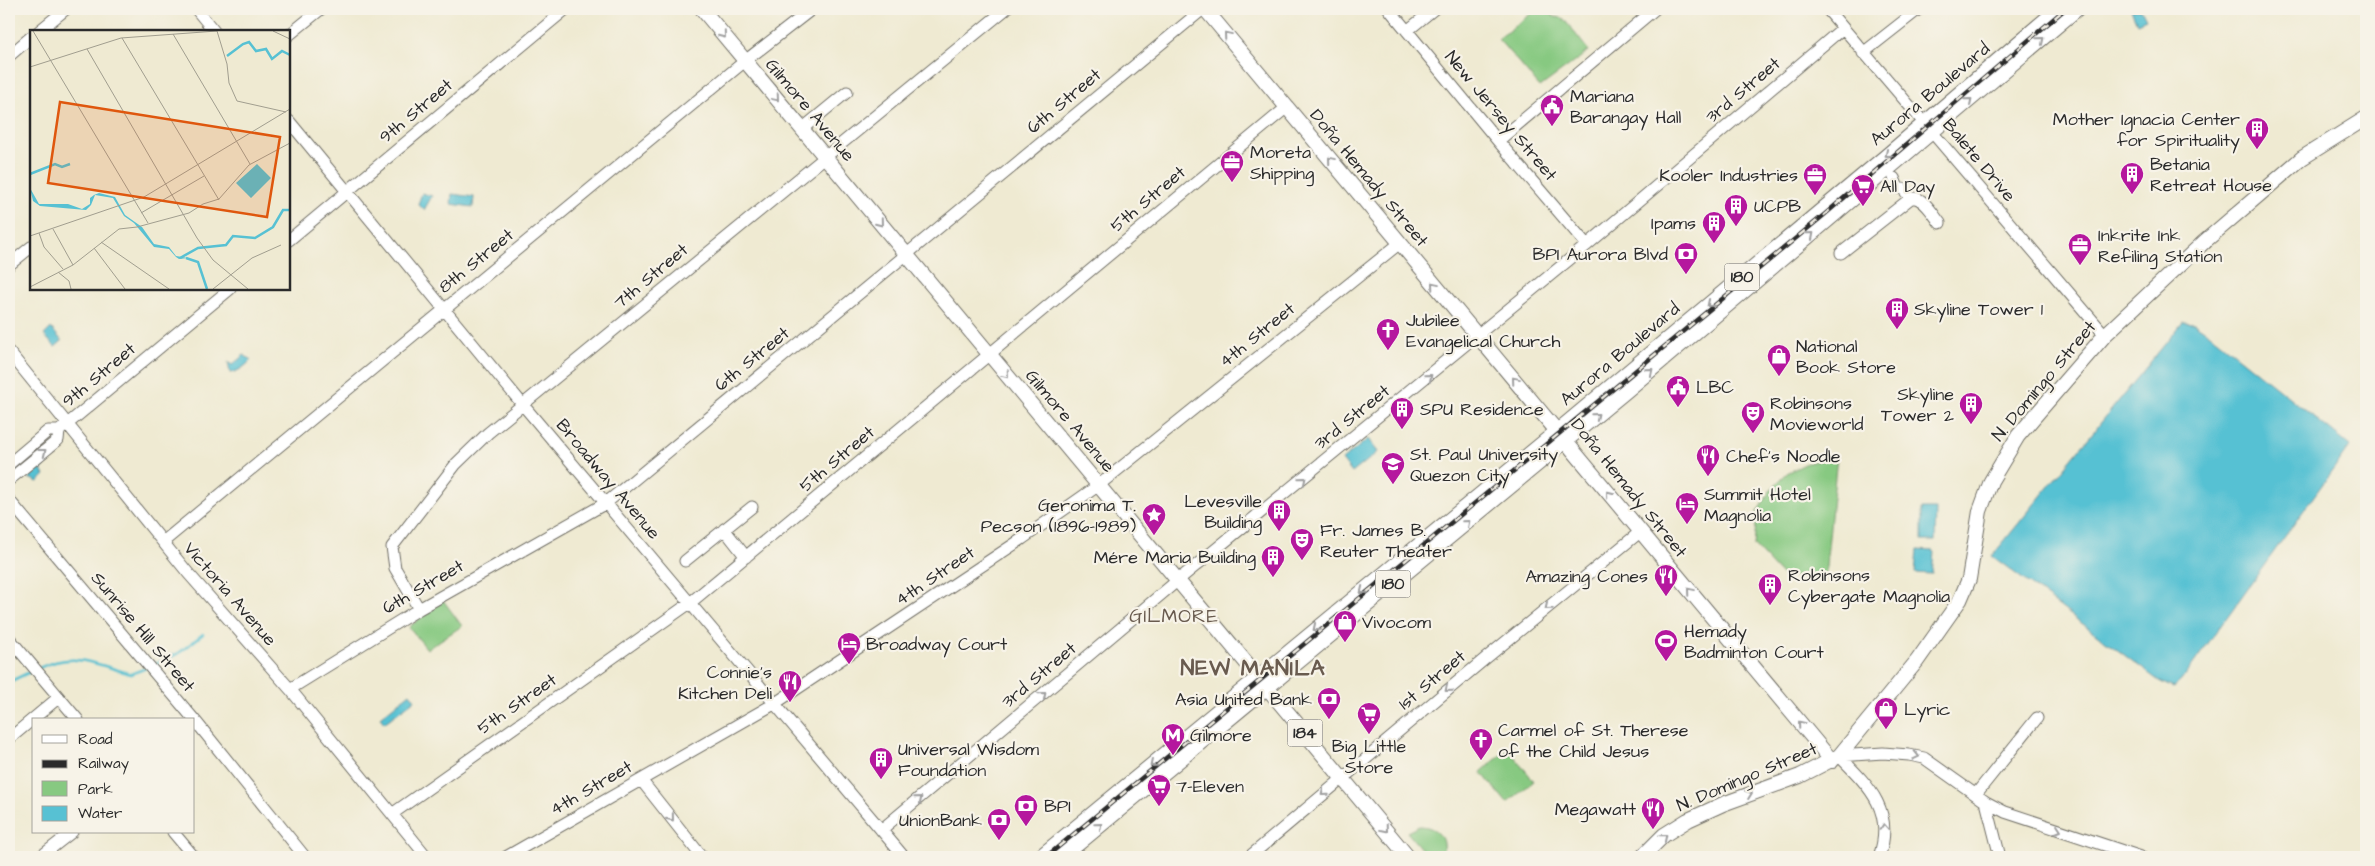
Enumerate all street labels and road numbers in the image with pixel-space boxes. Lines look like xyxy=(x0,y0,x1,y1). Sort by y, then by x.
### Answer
street label: Aurora Boulevard xyxy=(1865,36,1995,152)
street label: New Jersey Street xyxy=(1438,45,1564,188)
street label: 3rd Street xyxy=(1700,51,1786,129)
street label: Gilmore Avenue xyxy=(759,53,861,167)
street label: 6th Street xyxy=(1021,62,1107,140)
street label: 9th Street xyxy=(374,72,459,149)
street label: Doña Hemady Street xyxy=(1303,104,1435,253)
street label: Balete Drive xyxy=(1937,113,2022,207)
street label: 5th Street xyxy=(1105,159,1192,238)
street label: 8th Street xyxy=(433,222,520,299)
street label: 7th Street xyxy=(608,237,694,315)
road number: 180 xyxy=(1724,264,1760,290)
street label: 4th Street xyxy=(1214,296,1301,373)
street label: Aurora Boulevard xyxy=(1555,296,1685,412)
street label: N. Domingo Street xyxy=(1986,315,2103,447)
street label: 6th Street xyxy=(709,320,795,397)
street label: 9th Street xyxy=(57,336,142,413)
street label: Gilmore Avenue xyxy=(1019,364,1121,478)
street label: 3rd Street xyxy=(1309,378,1396,455)
street label: Broadway Avenue xyxy=(549,413,666,546)
street label: Doña Hemady Street xyxy=(1564,413,1694,564)
street label: 5th Street xyxy=(794,419,881,498)
street label: Victoria Avenue xyxy=(178,537,282,652)
street label: 4th Street xyxy=(890,540,980,612)
street label: 6th Street xyxy=(378,553,469,620)
street label: Sunrise Hill Street xyxy=(85,566,201,698)
road number: 180 xyxy=(1376,570,1410,598)
street label: 3rd Street xyxy=(996,636,1082,714)
street label: 1st Street xyxy=(1393,644,1472,716)
street label: 5th Street xyxy=(472,667,562,741)
road number: 184 xyxy=(1288,720,1322,746)
street label: N. Domingo Street xyxy=(1673,736,1822,819)
street label: 4th Street xyxy=(545,754,637,822)

